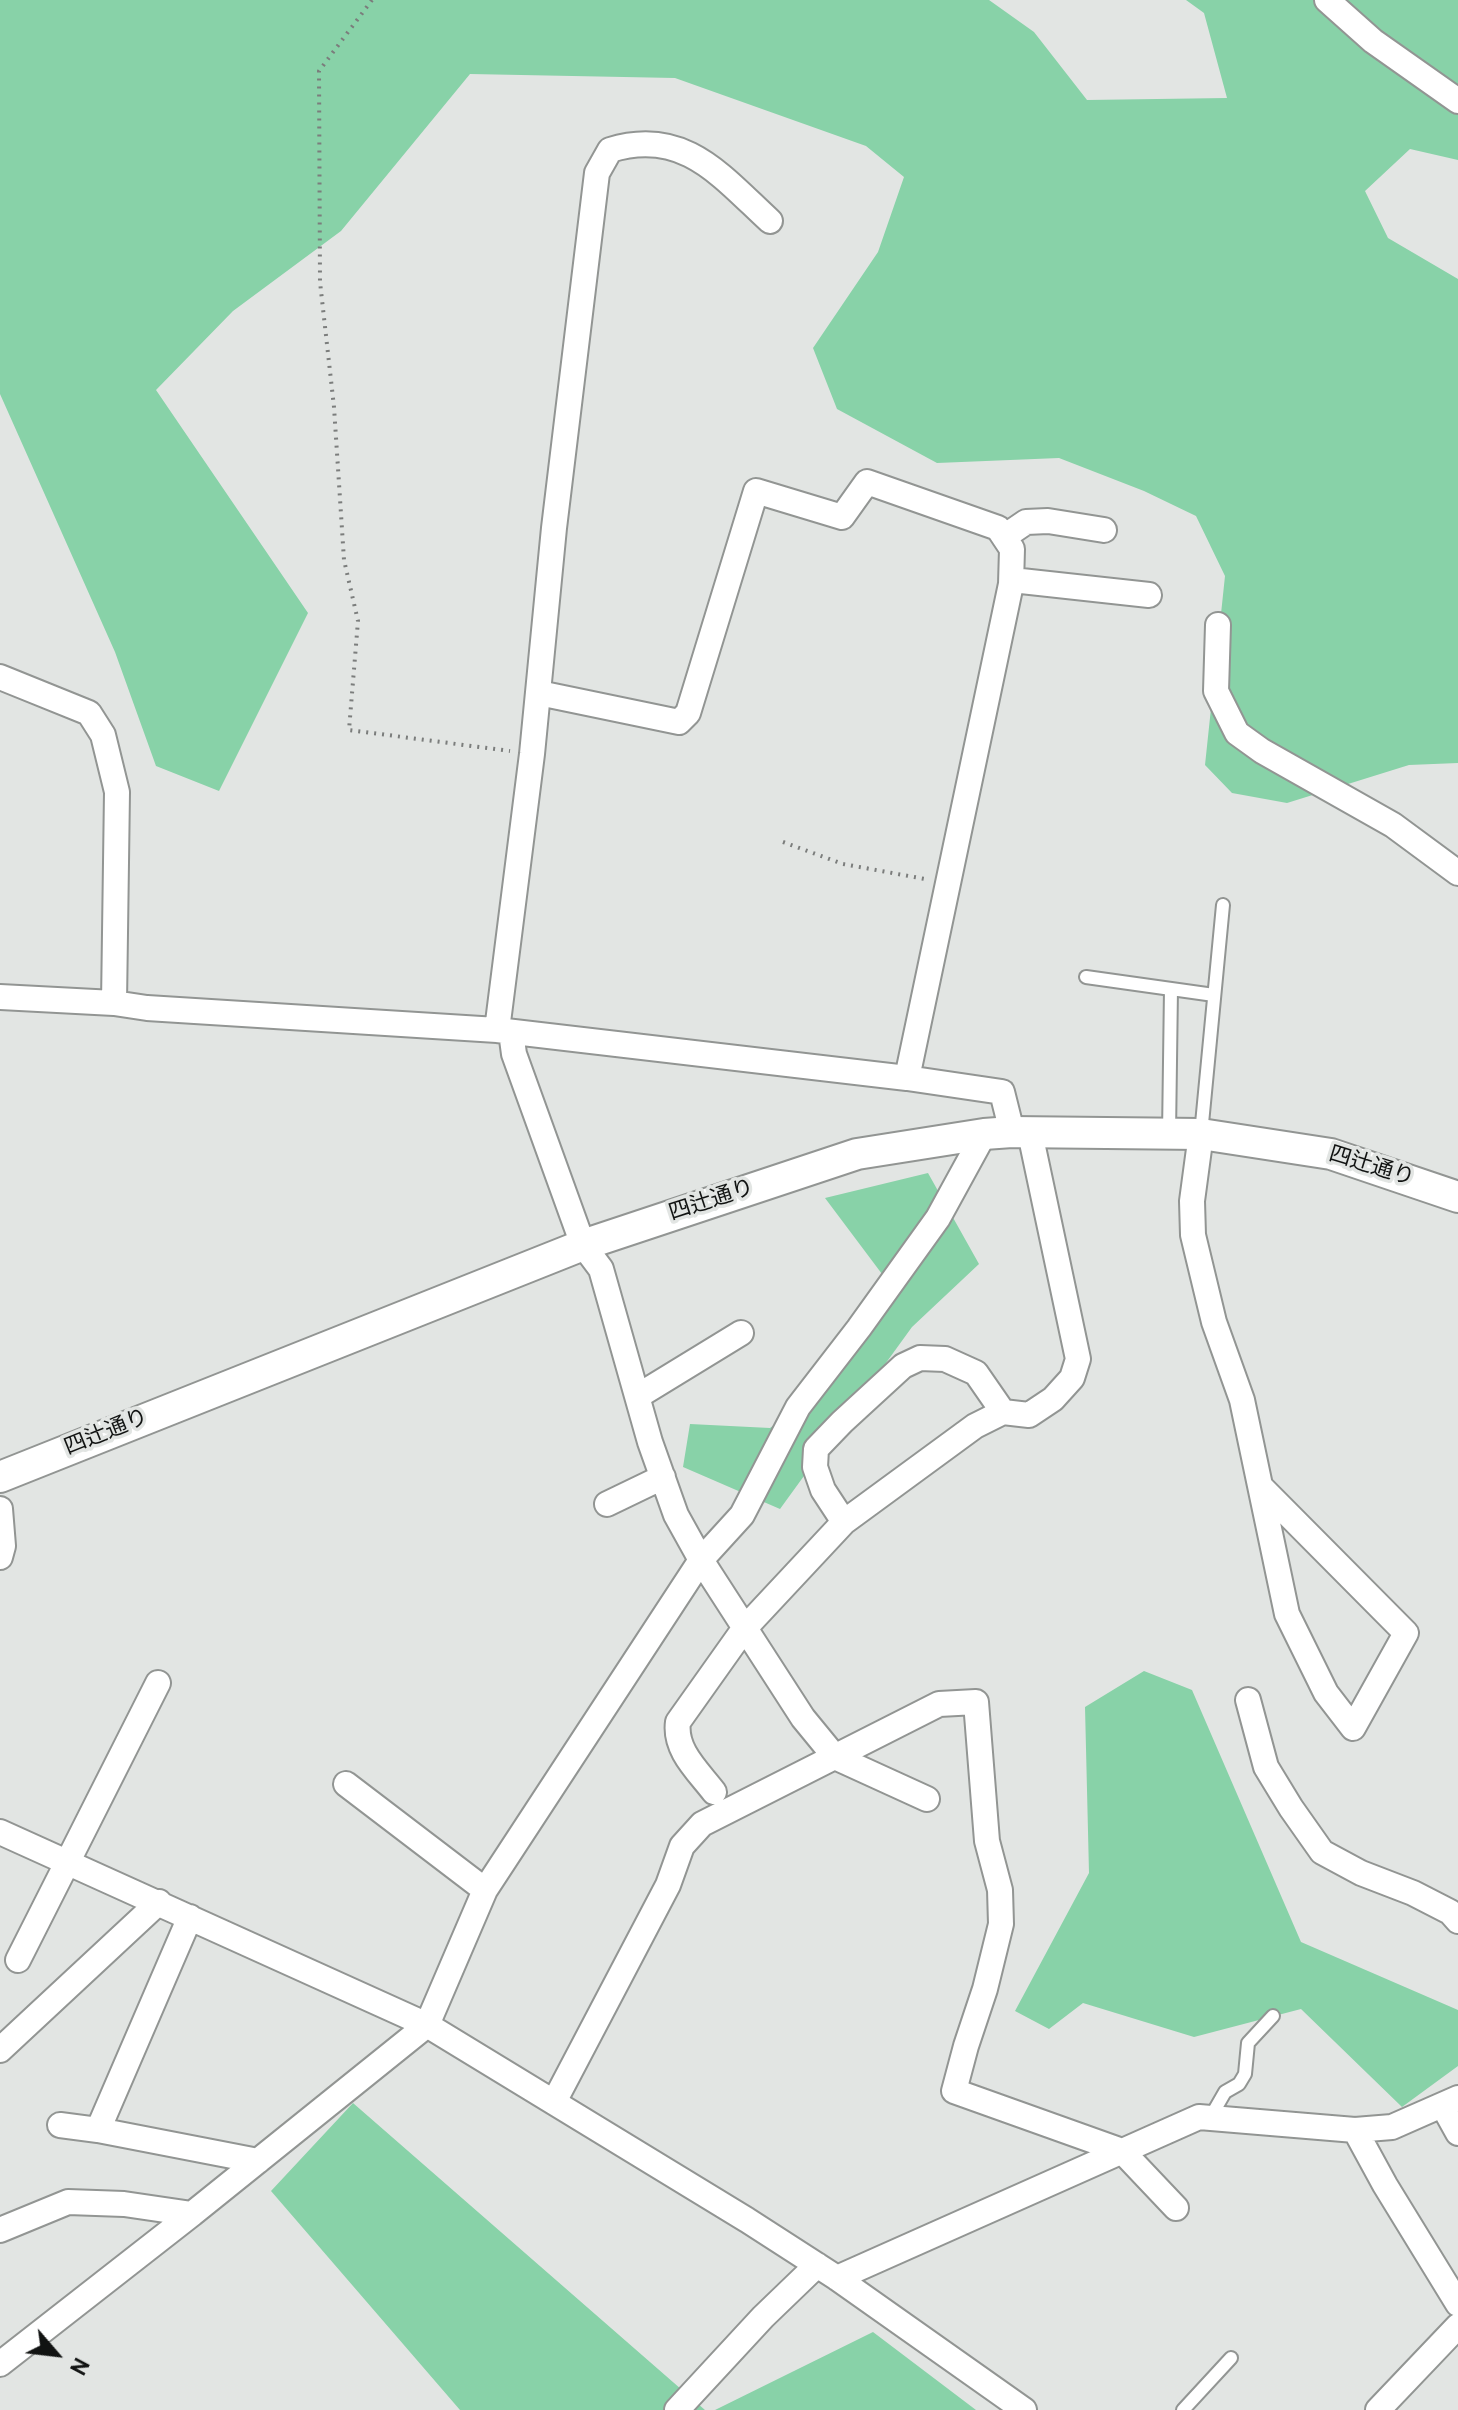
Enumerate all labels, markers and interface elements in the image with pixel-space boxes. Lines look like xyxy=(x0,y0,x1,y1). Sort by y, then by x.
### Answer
street label: 四辻通り xyxy=(1325,1143,1417,1193)
street label: 四辻通り xyxy=(666,1176,758,1228)
street label: 四辻通り xyxy=(61,1405,153,1463)
north arrow xyxy=(16,2314,96,2394)
text: N xyxy=(62,2352,93,2379)

